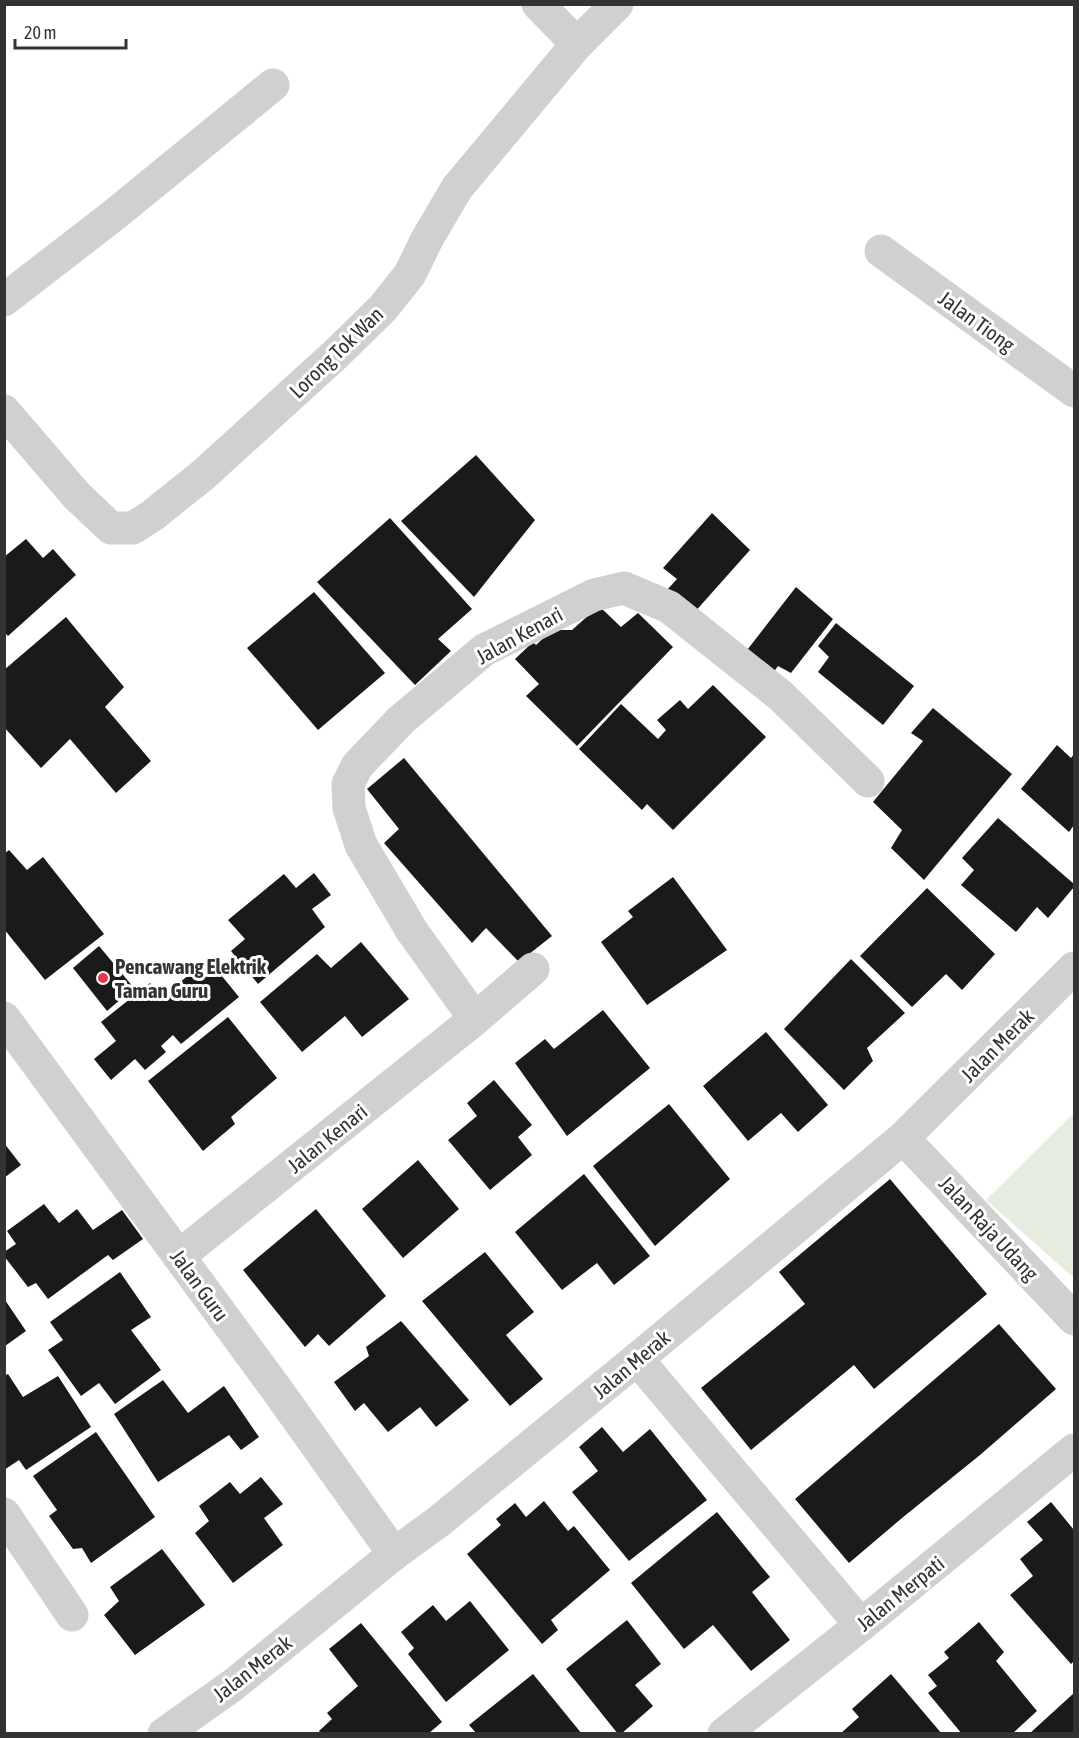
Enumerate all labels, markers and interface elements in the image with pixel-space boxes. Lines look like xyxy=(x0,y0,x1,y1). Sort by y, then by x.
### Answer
scale bar xyxy=(15,12,126,50)
text: 20 m xyxy=(24,22,56,43)
street label: Jalan Tiong xyxy=(935,286,1019,356)
street label: Lorong Tok Wan xyxy=(284,301,388,403)
street label: Jalan Kenari xyxy=(472,601,566,669)
place label: Pencawang Elektrik Taman Guru xyxy=(115,954,267,1002)
marker: Pencawang Elektrik Taman Guru xyxy=(96,971,110,985)
street label: Jalan Merak xyxy=(956,1004,1038,1086)
street label: Jalan Kenari xyxy=(282,1099,372,1177)
street label: Jalan Raja Udang xyxy=(935,1171,1043,1285)
street label: Jalan Guru xyxy=(166,1245,234,1325)
street label: Jalan Merak xyxy=(588,1325,674,1403)
street label: Jalan Merpati xyxy=(852,1551,948,1635)
street label: Jalan Merak xyxy=(208,1630,296,1706)

